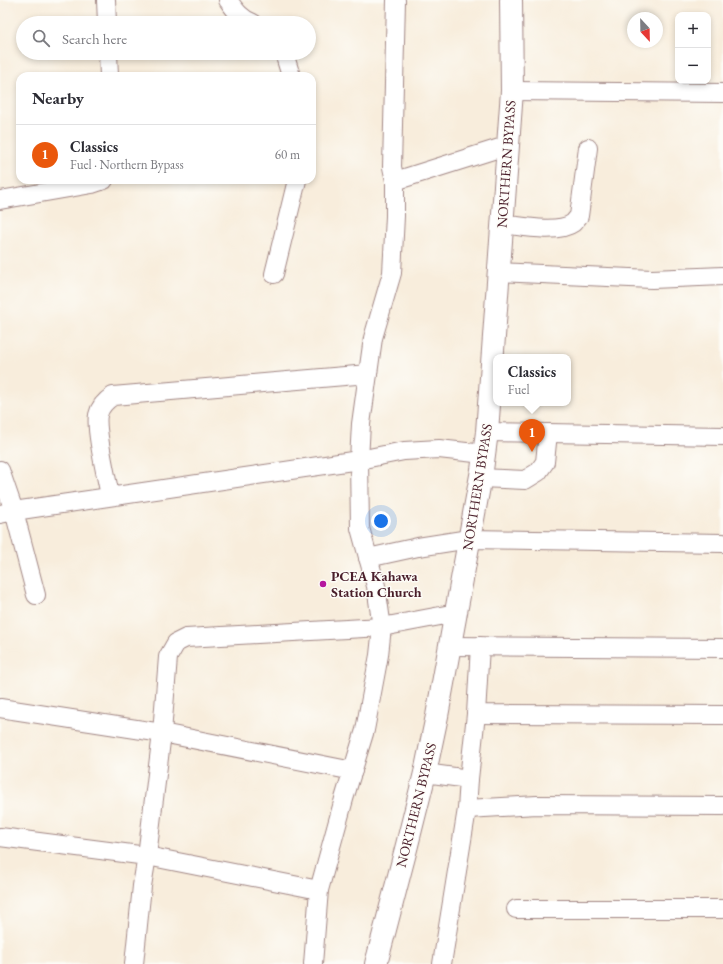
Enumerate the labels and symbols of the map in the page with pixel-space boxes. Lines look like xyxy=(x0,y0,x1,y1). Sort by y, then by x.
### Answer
north arrow xyxy=(627,12,663,48)
street label: NORTHERN BYPASS xyxy=(493,100,519,228)
pin: 1 xyxy=(519,419,545,452)
street label: NORTHERN BYPASS xyxy=(458,422,496,552)
your location xyxy=(371,511,391,531)
place label: PCEA Kahawa Station Church xyxy=(331,567,422,601)
marker: PCEA Kahawa Station Church xyxy=(318,579,328,589)
street label: NORTHERN BYPASS xyxy=(392,741,440,869)

